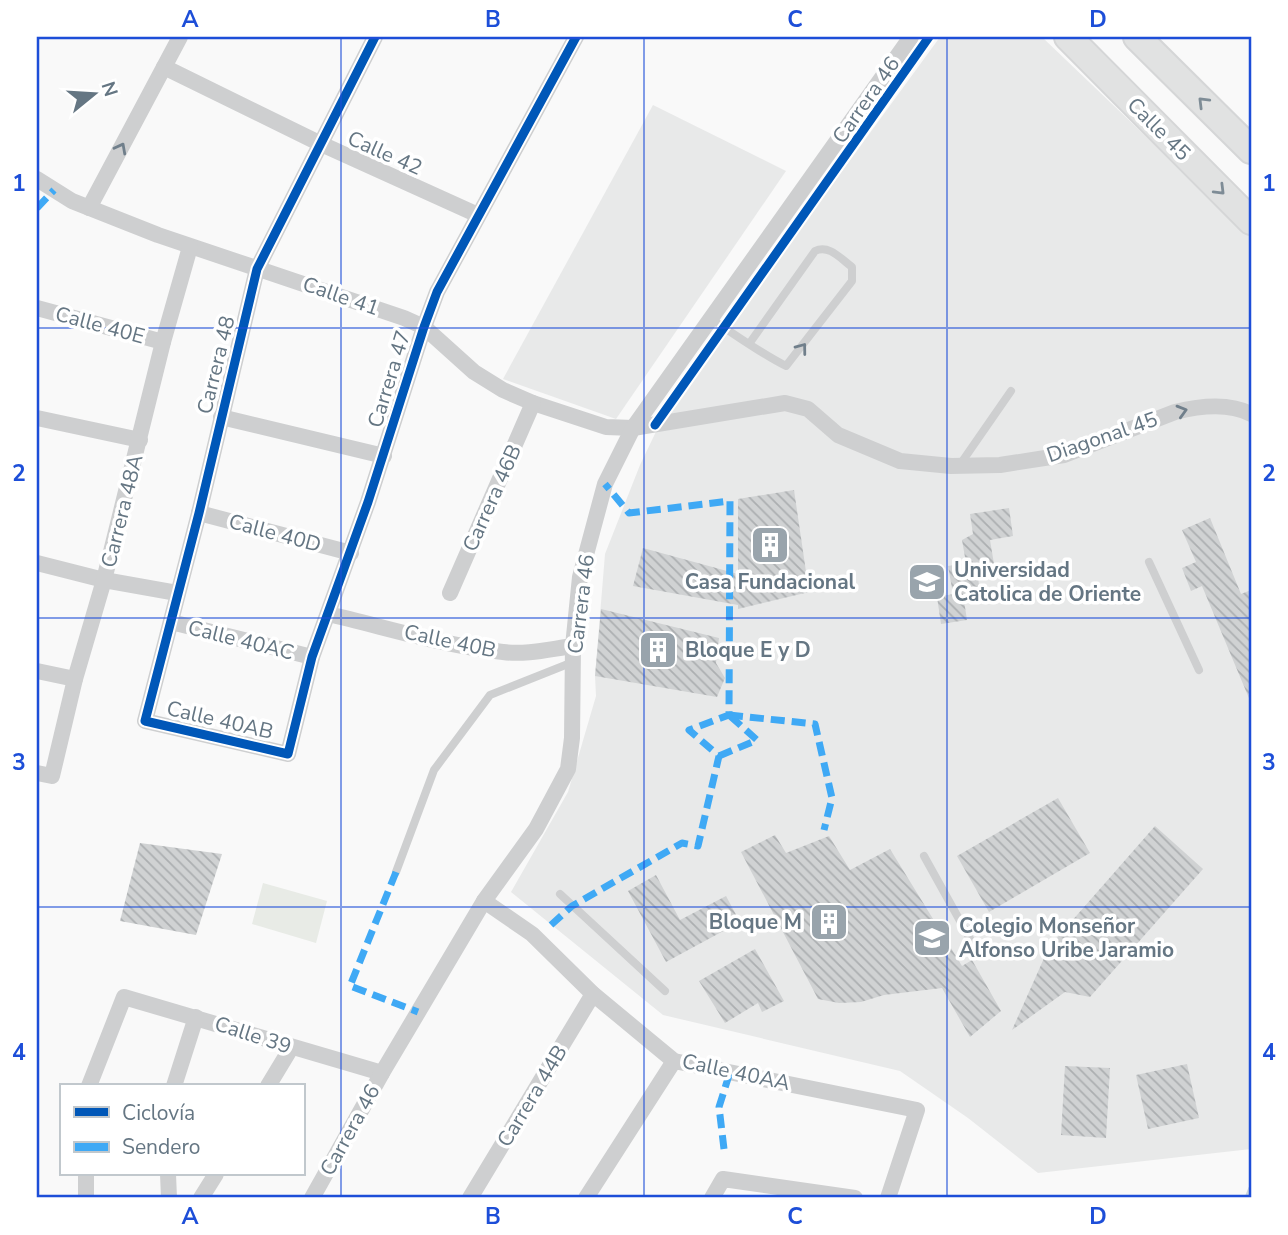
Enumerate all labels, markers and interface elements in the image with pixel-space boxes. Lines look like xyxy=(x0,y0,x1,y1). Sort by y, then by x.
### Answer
text: A xyxy=(181,4,199,35)
text: B xyxy=(485,4,501,35)
text: C xyxy=(787,4,803,35)
text: D xyxy=(1089,4,1107,35)
street label: Carrera 46 xyxy=(826,51,906,149)
north arrow xyxy=(60,60,130,130)
text: N xyxy=(95,78,124,100)
street label: Calle 45 xyxy=(1121,91,1197,167)
one-way arrow xyxy=(1199,98,1211,110)
street label: Calle 42 xyxy=(343,124,427,182)
one-way arrow xyxy=(113,142,127,155)
text: 1 xyxy=(12,168,26,199)
text: 1 xyxy=(1262,168,1276,199)
one-way arrow xyxy=(1211,181,1224,194)
street label: Calle 41 xyxy=(299,270,383,322)
street label: Calle 40E xyxy=(52,300,148,350)
street label: Carrera 48 xyxy=(190,313,242,417)
street label: Carrera 47 xyxy=(361,327,417,431)
one-way arrow xyxy=(794,343,807,355)
one-way arrow xyxy=(1176,404,1188,419)
street label: Diagonal 45 xyxy=(1043,405,1161,469)
street label: Carrera 46B xyxy=(456,440,528,556)
street label: Carrera 48A xyxy=(94,452,150,570)
text: 2 xyxy=(12,458,26,489)
text: 2 xyxy=(1262,458,1276,489)
street label: Calle 40D xyxy=(226,507,324,559)
building icon: Casa Fundacional xyxy=(749,524,791,566)
street label: Carrera 46 xyxy=(561,553,601,655)
place label: Universidad Catolica de Oriente xyxy=(954,556,1141,608)
school or university icon: Universidad Catolica de Oriente xyxy=(906,561,948,603)
place label: Casa Fundacional xyxy=(685,568,856,596)
street label: Calle 40AC xyxy=(185,613,297,667)
street label: Calle 40B xyxy=(401,618,499,664)
building icon: Bloque E y D xyxy=(637,629,679,671)
place label: Bloque E y D xyxy=(685,636,811,664)
street label: Calle 40AB xyxy=(164,694,276,746)
text: 3 xyxy=(12,747,26,778)
text: 3 xyxy=(1262,747,1276,778)
building icon: Bloque M xyxy=(808,901,850,943)
place label: Bloque M xyxy=(709,908,802,936)
place label: Colegio Monseñor Alfonso Uribe Jaramio xyxy=(959,912,1174,964)
school or university icon: Colegio Monseñor Alfonso Uribe Jaramio xyxy=(911,917,953,959)
street label: Calle 39 xyxy=(211,1009,295,1061)
text: 4 xyxy=(12,1037,26,1068)
text: 4 xyxy=(1262,1037,1276,1068)
street label: Carrera 44B xyxy=(491,1040,573,1152)
street label: Calle 40AA xyxy=(679,1047,793,1097)
street label: Carrera 46 xyxy=(313,1079,387,1181)
legend xyxy=(60,1084,304,1176)
text: Ciclovía xyxy=(122,1099,195,1127)
text: Sendero xyxy=(122,1133,201,1161)
text: A xyxy=(181,1201,199,1232)
text: B xyxy=(485,1201,501,1232)
text: C xyxy=(787,1201,803,1232)
text: D xyxy=(1089,1201,1107,1232)

